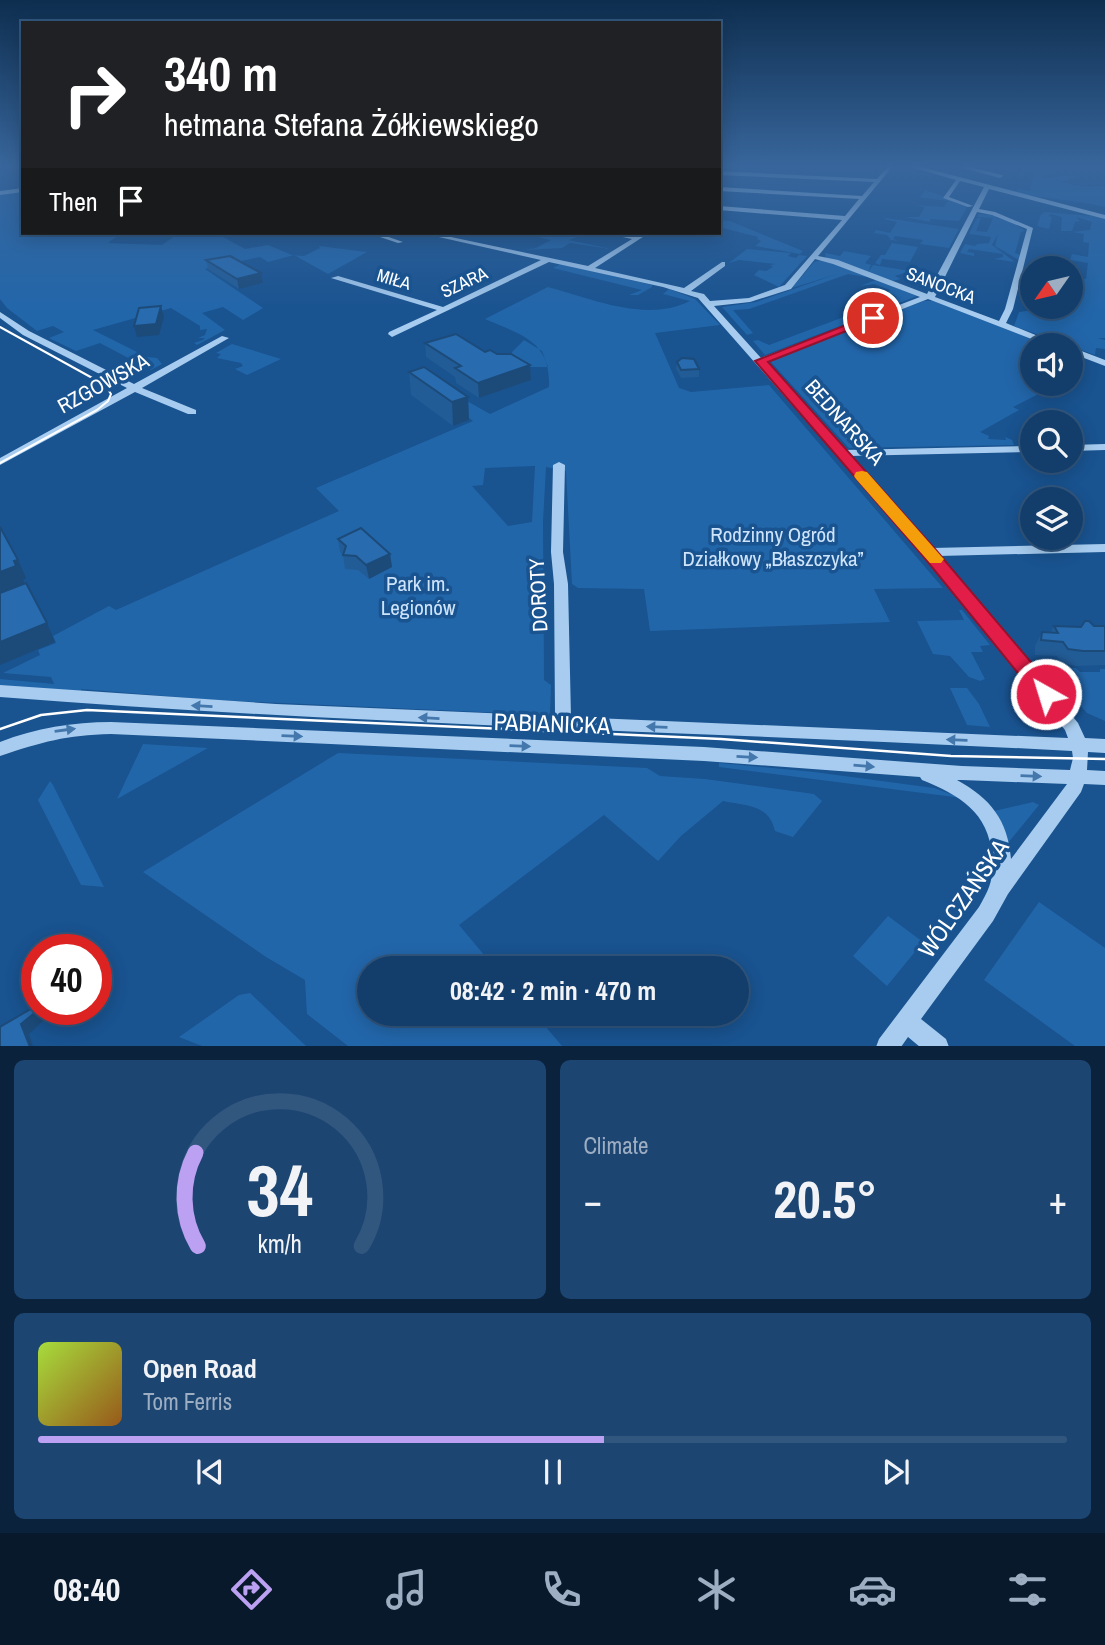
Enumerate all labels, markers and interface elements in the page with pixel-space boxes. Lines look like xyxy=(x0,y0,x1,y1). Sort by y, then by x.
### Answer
text: 340 m xyxy=(164,40,278,106)
icon: right xyxy=(49,49,140,140)
text: hetmana Stefana Żółkiewskiego xyxy=(164,103,539,146)
icon: arrive xyxy=(112,182,150,220)
text: Then xyxy=(49,184,98,219)
north arrow xyxy=(1020,256,1083,318)
map controls xyxy=(1020,256,1083,550)
street label: SZARA xyxy=(436,260,492,304)
street label: SANOCKA xyxy=(903,260,979,310)
street label: MIŁA xyxy=(374,262,414,296)
pin xyxy=(843,288,903,348)
icon: arrive xyxy=(854,299,892,337)
button: sound xyxy=(1020,333,1083,396)
street label: RZGOWSKA xyxy=(52,346,154,420)
street label: BEDNARSKA xyxy=(799,373,892,472)
button: search xyxy=(1020,410,1083,473)
button: layers xyxy=(1020,487,1083,550)
park label: Rodzinny Ogród Działkowy „Błaszczyka” xyxy=(683,520,864,573)
street label: DOROTY xyxy=(522,557,554,633)
park label: Park im. Legionów xyxy=(381,569,456,622)
position arrow xyxy=(1009,657,1083,731)
one-way arrow xyxy=(190,701,212,712)
street label: PABIANICKA xyxy=(493,705,612,741)
one-way arrow xyxy=(418,712,440,723)
one-way arrow xyxy=(645,722,667,733)
one-way arrow xyxy=(54,725,76,736)
one-way arrow xyxy=(282,731,304,742)
one-way arrow xyxy=(946,734,968,745)
one-way arrow xyxy=(509,741,531,752)
one-way arrow xyxy=(736,751,758,762)
one-way arrow xyxy=(853,761,875,772)
one-way arrow xyxy=(1020,770,1042,781)
street label: WÓLCZAŃSKA xyxy=(910,832,1016,964)
speed limit sign: 40 xyxy=(21,934,112,1025)
text: 08:42 · 2 min · 470 m xyxy=(450,973,656,1008)
text: Climate xyxy=(584,1130,648,1161)
text: 34 xyxy=(247,1141,313,1239)
text: 20.5° xyxy=(773,1164,877,1234)
text: − xyxy=(584,1175,602,1226)
text: + xyxy=(1049,1175,1067,1226)
text: km/h xyxy=(258,1226,302,1260)
text: Open Road xyxy=(143,1351,257,1386)
text: Tom Ferris xyxy=(143,1386,232,1417)
icon: previous xyxy=(191,1453,229,1491)
icon: pause xyxy=(534,1453,572,1491)
icon: next xyxy=(877,1453,915,1491)
icon: directions xyxy=(227,1565,276,1614)
icon: music xyxy=(382,1565,431,1614)
icon: phone xyxy=(537,1565,586,1614)
icon: climate xyxy=(692,1565,741,1614)
icon: car xyxy=(848,1565,897,1614)
icon: filters xyxy=(1003,1565,1052,1614)
text: 08:40 xyxy=(53,1568,120,1611)

